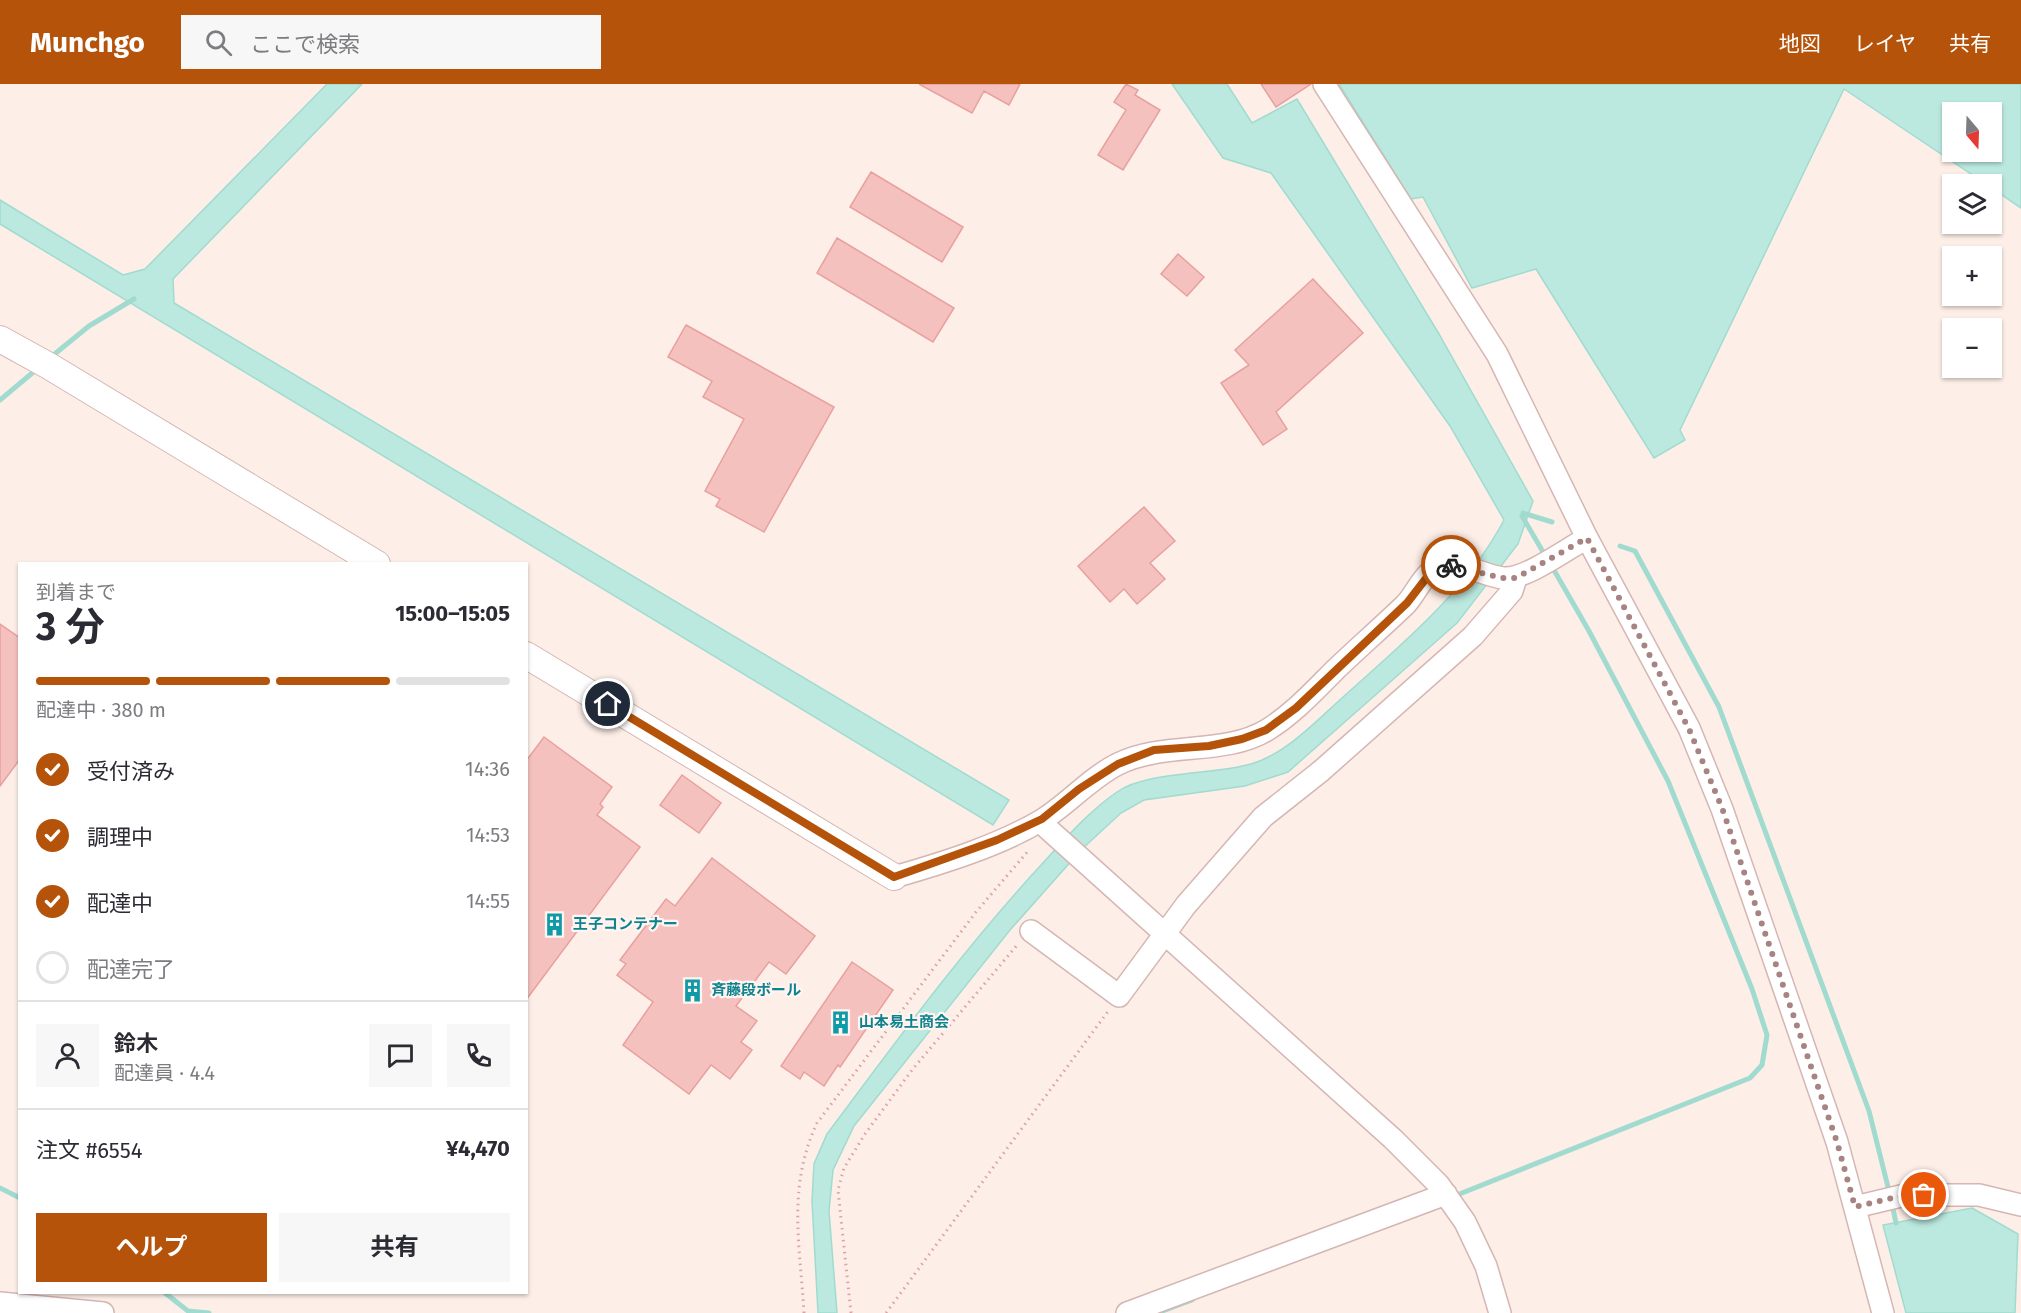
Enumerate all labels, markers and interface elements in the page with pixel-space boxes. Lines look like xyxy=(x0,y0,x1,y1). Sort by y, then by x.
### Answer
search box xyxy=(181,15,601,69)
text: Munchgo xyxy=(30,26,145,59)
icon: search xyxy=(202,26,235,59)
text: ここで検索 xyxy=(250,31,360,58)
text: 地図 xyxy=(1779,31,1821,57)
text: レイヤ xyxy=(1854,31,1916,57)
text: 共有 xyxy=(1949,31,1991,57)
north arrow xyxy=(1942,102,2002,162)
map controls xyxy=(1942,102,2002,378)
button: layers xyxy=(1942,174,2002,234)
button: + xyxy=(1942,246,2002,306)
button: − xyxy=(1942,318,2002,378)
courier xyxy=(1421,535,1481,595)
icon: bike xyxy=(1435,549,1468,582)
text: 到着まで xyxy=(36,580,116,604)
text: 15:00–15:05 xyxy=(395,600,510,627)
text: 3 分 xyxy=(36,604,105,650)
pin xyxy=(582,678,633,729)
icon: home xyxy=(591,687,624,720)
text: 配達中 · 380 m xyxy=(36,698,166,722)
icon: check xyxy=(36,753,69,786)
text: 14:36 xyxy=(465,757,510,781)
text: 受付済み xyxy=(87,758,175,785)
icon: check xyxy=(36,819,69,852)
text: 14:53 xyxy=(466,823,510,847)
text: 調理中 xyxy=(87,824,153,851)
icon: check xyxy=(36,885,69,918)
text: 14:55 xyxy=(466,889,510,913)
text: 配達中 xyxy=(87,890,153,917)
building icon: 王子コンテナー xyxy=(542,911,568,937)
place label: 王子コンテナー xyxy=(573,915,678,933)
text: 配達完了 xyxy=(87,956,175,983)
building icon: 斉藤段ボール xyxy=(680,977,706,1003)
place label: 斉藤段ボール xyxy=(711,981,801,999)
building icon: 山本易土商会 xyxy=(828,1009,854,1035)
place label: 山本易土商会 xyxy=(859,1013,949,1031)
button: person xyxy=(36,1024,99,1087)
button: chat xyxy=(369,1024,432,1087)
button: phone xyxy=(447,1024,510,1087)
text: 鈴木 xyxy=(114,1030,158,1057)
text: 配達員 · 4.4 xyxy=(114,1061,215,1085)
text: ¥4,470 xyxy=(446,1135,510,1162)
text: 注文 #6554 xyxy=(36,1137,142,1164)
pin xyxy=(1898,1169,1949,1220)
icon: bag xyxy=(1907,1178,1940,1211)
button: ヘルプ xyxy=(36,1213,267,1282)
button: 共有 xyxy=(279,1213,510,1282)

